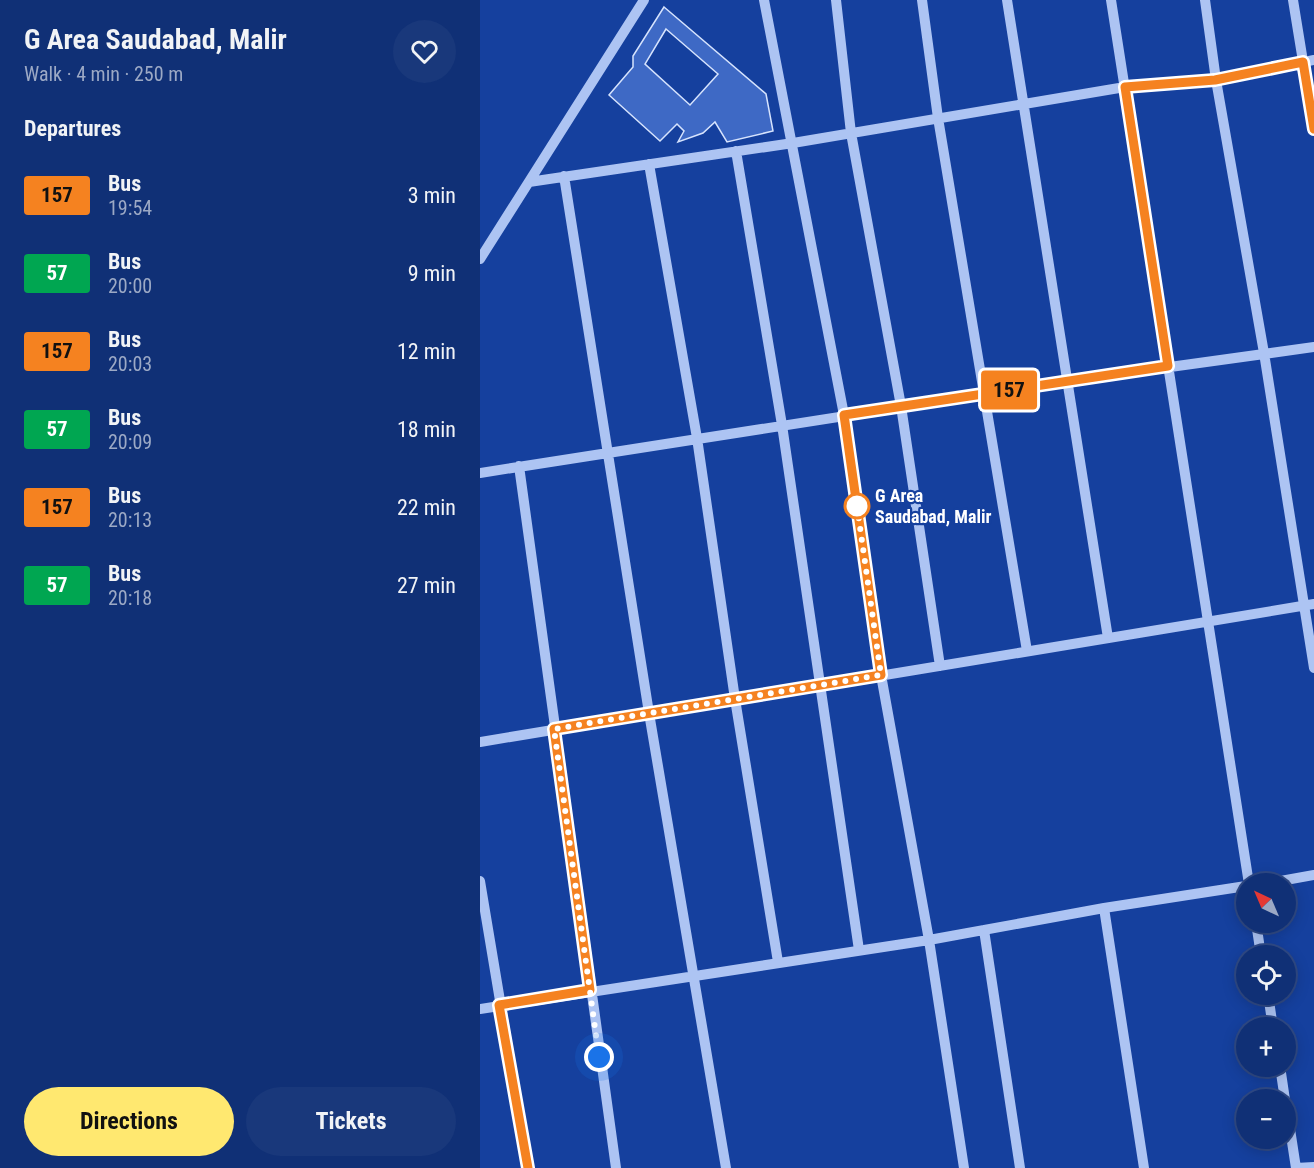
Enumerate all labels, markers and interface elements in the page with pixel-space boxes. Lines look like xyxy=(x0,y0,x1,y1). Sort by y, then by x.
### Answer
button: heart xyxy=(393,20,456,83)
text: G Area Saudabad, Malir xyxy=(24,23,287,56)
text: Walk · 4 min · 250 m xyxy=(24,62,183,86)
text: Departures xyxy=(24,116,121,141)
text: Bus xyxy=(108,171,141,196)
text: 157 xyxy=(41,183,73,207)
text: 3 min xyxy=(408,183,456,208)
text: 19:54 xyxy=(108,196,152,220)
text: Bus xyxy=(108,249,141,274)
text: 57 xyxy=(46,261,68,285)
text: 9 min xyxy=(408,261,456,286)
text: 20:00 xyxy=(108,274,152,298)
text: Bus xyxy=(108,327,141,352)
text: 157 xyxy=(41,339,73,363)
text: 12 min xyxy=(397,339,456,364)
text: 20:03 xyxy=(108,352,152,376)
line badge: 157 xyxy=(974,370,1044,410)
text: 157 xyxy=(993,378,1025,402)
text: Bus xyxy=(108,405,141,430)
text: 57 xyxy=(46,417,68,441)
text: 18 min xyxy=(397,417,456,442)
text: 20:09 xyxy=(108,430,152,454)
text: Bus xyxy=(108,483,141,508)
place label: G Area Saudabad, Malir xyxy=(875,485,992,527)
marker: G Area Saudabad, Malir xyxy=(844,493,870,519)
text: 157 xyxy=(41,495,73,519)
text: 22 min xyxy=(397,495,456,520)
text: 20:13 xyxy=(108,508,152,532)
text: Bus xyxy=(108,561,141,586)
text: 57 xyxy=(46,573,68,597)
text: 27 min xyxy=(397,573,456,598)
text: 20:18 xyxy=(108,586,152,610)
north arrow xyxy=(1236,873,1296,933)
map controls xyxy=(1236,873,1296,1149)
button: locate xyxy=(1236,945,1296,1005)
button: + xyxy=(1236,1017,1296,1077)
your location xyxy=(584,1042,614,1072)
button: Directions xyxy=(24,1087,234,1156)
button: Tickets xyxy=(246,1087,456,1156)
button: − xyxy=(1236,1089,1296,1149)

